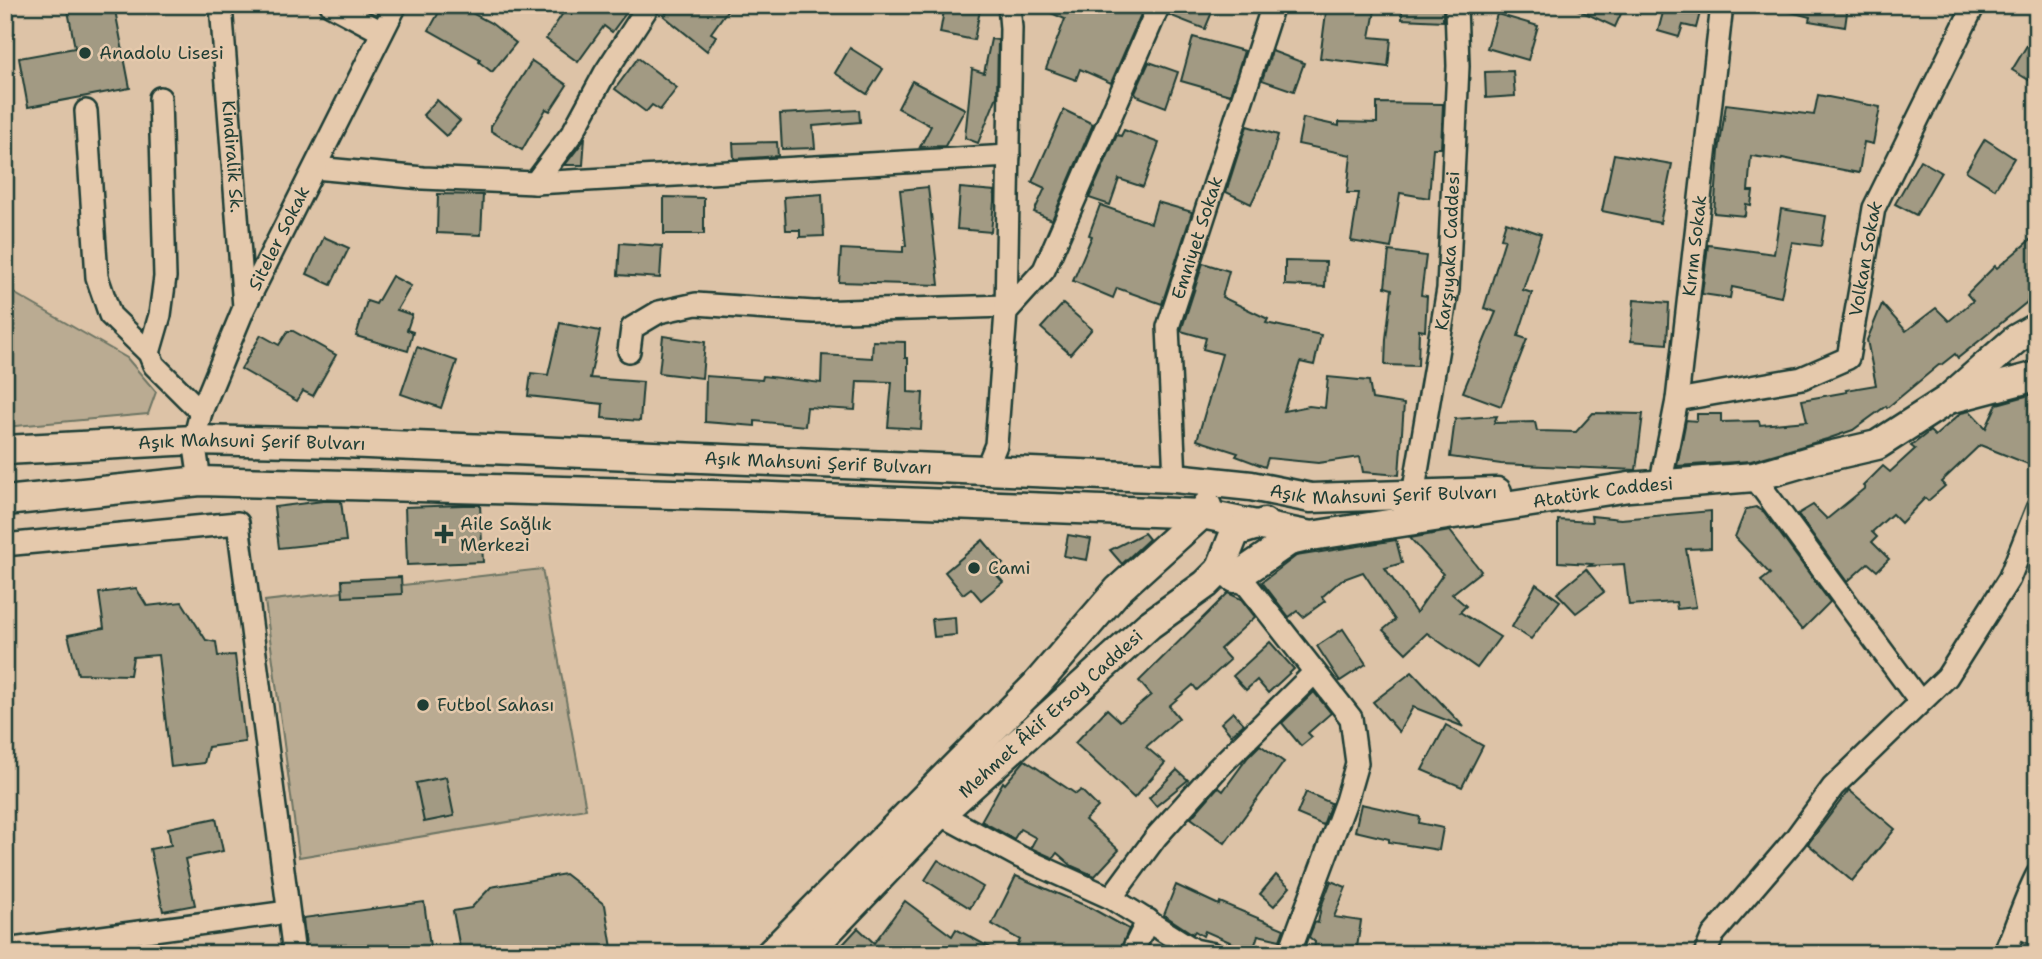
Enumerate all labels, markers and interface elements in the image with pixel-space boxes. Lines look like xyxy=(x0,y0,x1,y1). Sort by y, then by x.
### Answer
place label: Anadolu Lisesi xyxy=(99,41,224,65)
marker: Anadolu Lisesi xyxy=(77,45,93,61)
street label: Kindiralik Sk. xyxy=(216,99,249,214)
street label: Karşıyaka Caddesi xyxy=(1429,171,1465,332)
street label: Emniyet Sokak xyxy=(1166,173,1228,302)
street label: Siteler Sokak xyxy=(243,182,315,294)
street label: Kırım Sokak xyxy=(1677,194,1712,298)
street label: Volkan Sokak xyxy=(1843,196,1888,318)
street label: Aşık Mahsuni Şerif Bulvarı xyxy=(137,428,366,456)
street label: Aşık Mahsuni Şerif Bulvarı xyxy=(704,446,933,480)
street label: Atatürk Caddesi xyxy=(1531,472,1674,514)
street label: Aşık Mahsuni Şerif Bulvarı xyxy=(1268,478,1498,510)
place label: Aile Sağlık Merkezi xyxy=(460,512,552,557)
marker: Aile Sağlık Merkezi xyxy=(434,524,454,544)
place label: Cami xyxy=(988,556,1031,580)
marker: Cami xyxy=(966,560,982,576)
street label: Mehmet Âkif Ersoy Caddesi xyxy=(953,624,1148,804)
place label: Futbol Sahası xyxy=(437,693,554,717)
marker: Futbol Sahası xyxy=(415,697,431,713)

